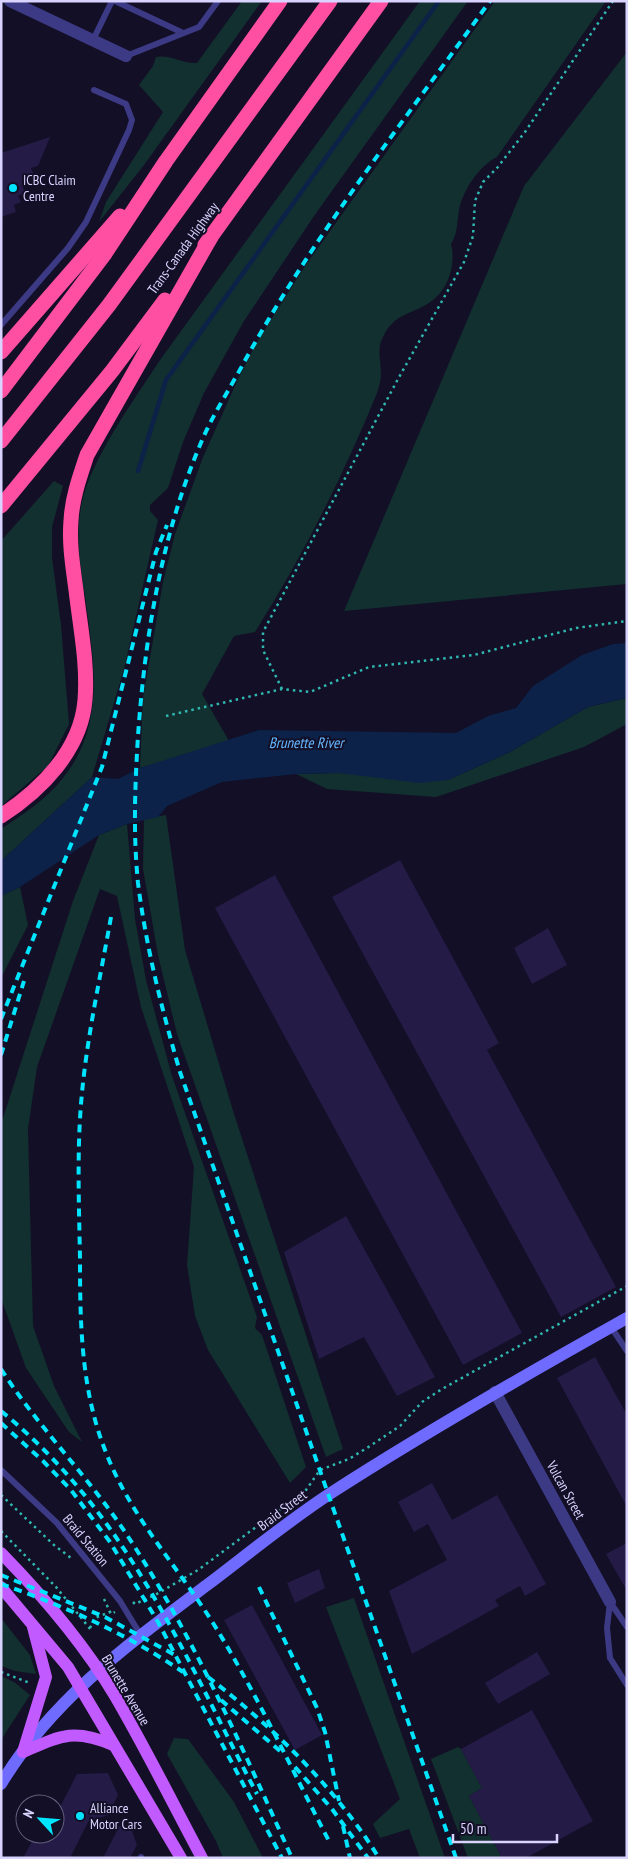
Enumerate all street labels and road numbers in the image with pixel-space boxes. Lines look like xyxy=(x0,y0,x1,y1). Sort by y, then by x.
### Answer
street label: Trans-Canada Highway xyxy=(144,198,223,298)
street label: Vulcan Street xyxy=(542,1457,589,1522)
street label: Braid Street xyxy=(254,1486,310,1534)
street label: Braid Station xyxy=(59,1510,113,1570)
street label: Brunette Avenue xyxy=(98,1651,154,1729)

